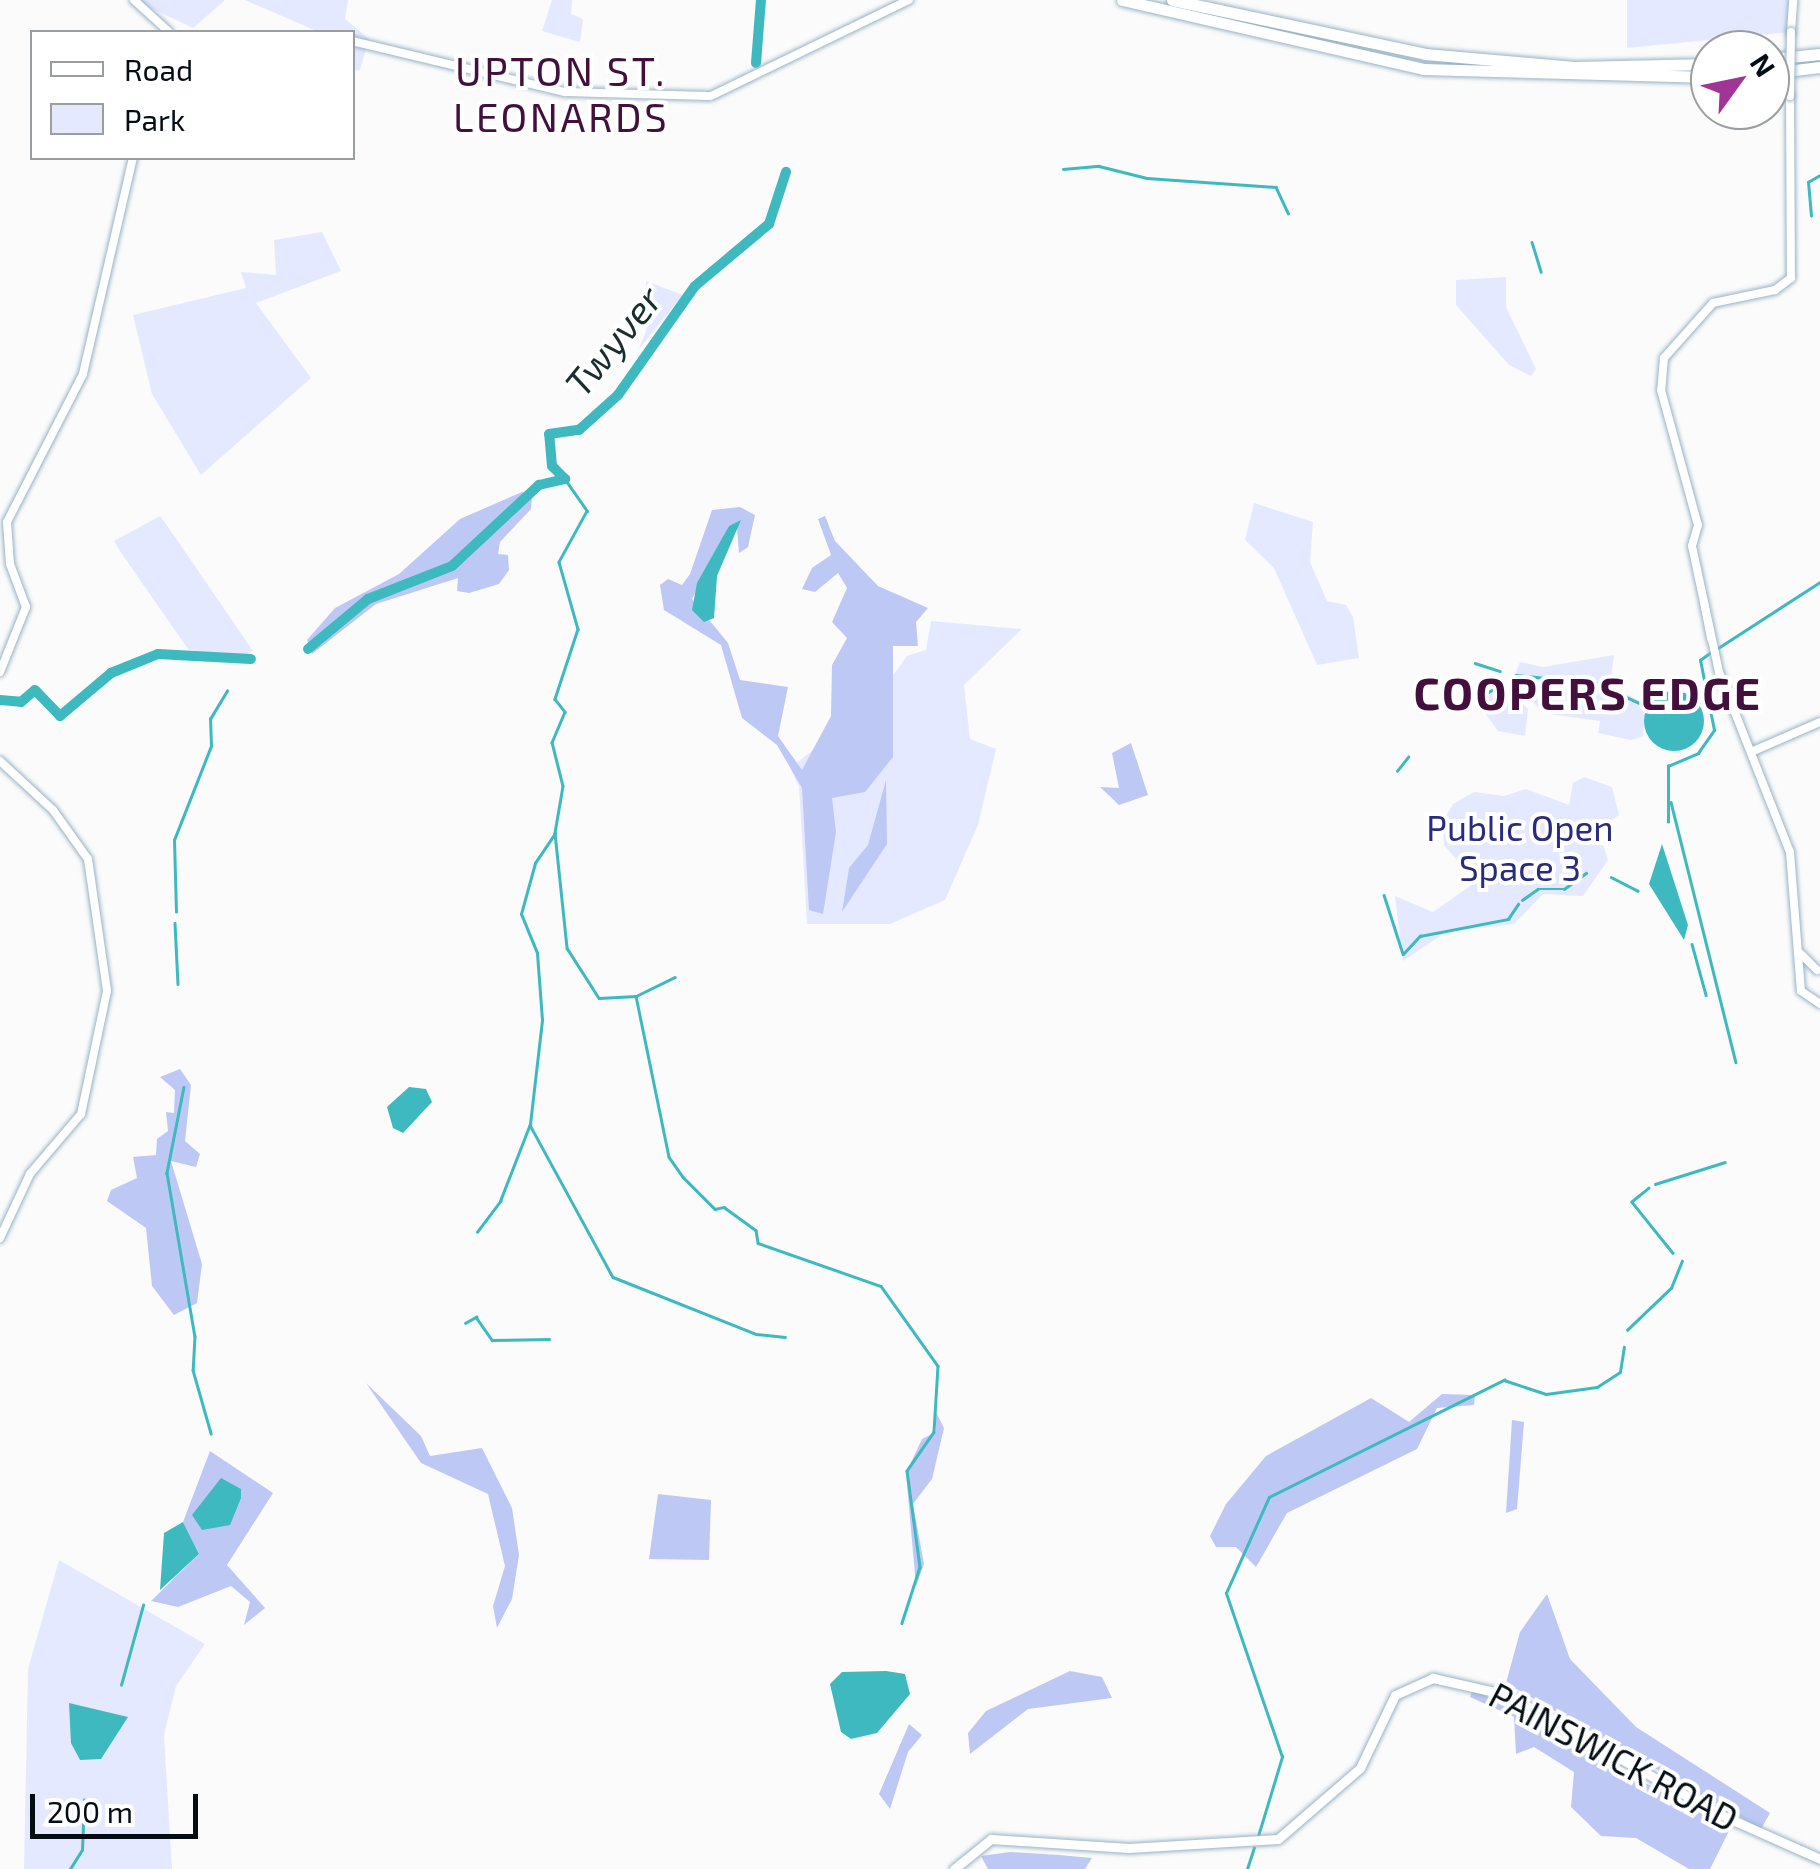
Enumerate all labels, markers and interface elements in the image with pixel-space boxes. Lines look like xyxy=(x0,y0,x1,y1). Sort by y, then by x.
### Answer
legend xyxy=(30,30,355,160)
north arrow xyxy=(1690,30,1790,130)
district label: UPTON ST. LEONARDS xyxy=(453,46,669,140)
text: N xyxy=(1744,47,1783,82)
text: Road xyxy=(124,51,193,87)
text: Park xyxy=(124,101,185,137)
water label: Twyver xyxy=(555,277,671,405)
district label: COOPERS EDGE xyxy=(1414,666,1762,720)
park label: Public Open Space 3 xyxy=(1426,806,1614,888)
street label: PAINSWICK ROAD xyxy=(1483,1673,1745,1839)
scale bar xyxy=(35,1774,202,1836)
text: 200 m xyxy=(47,1793,133,1829)

